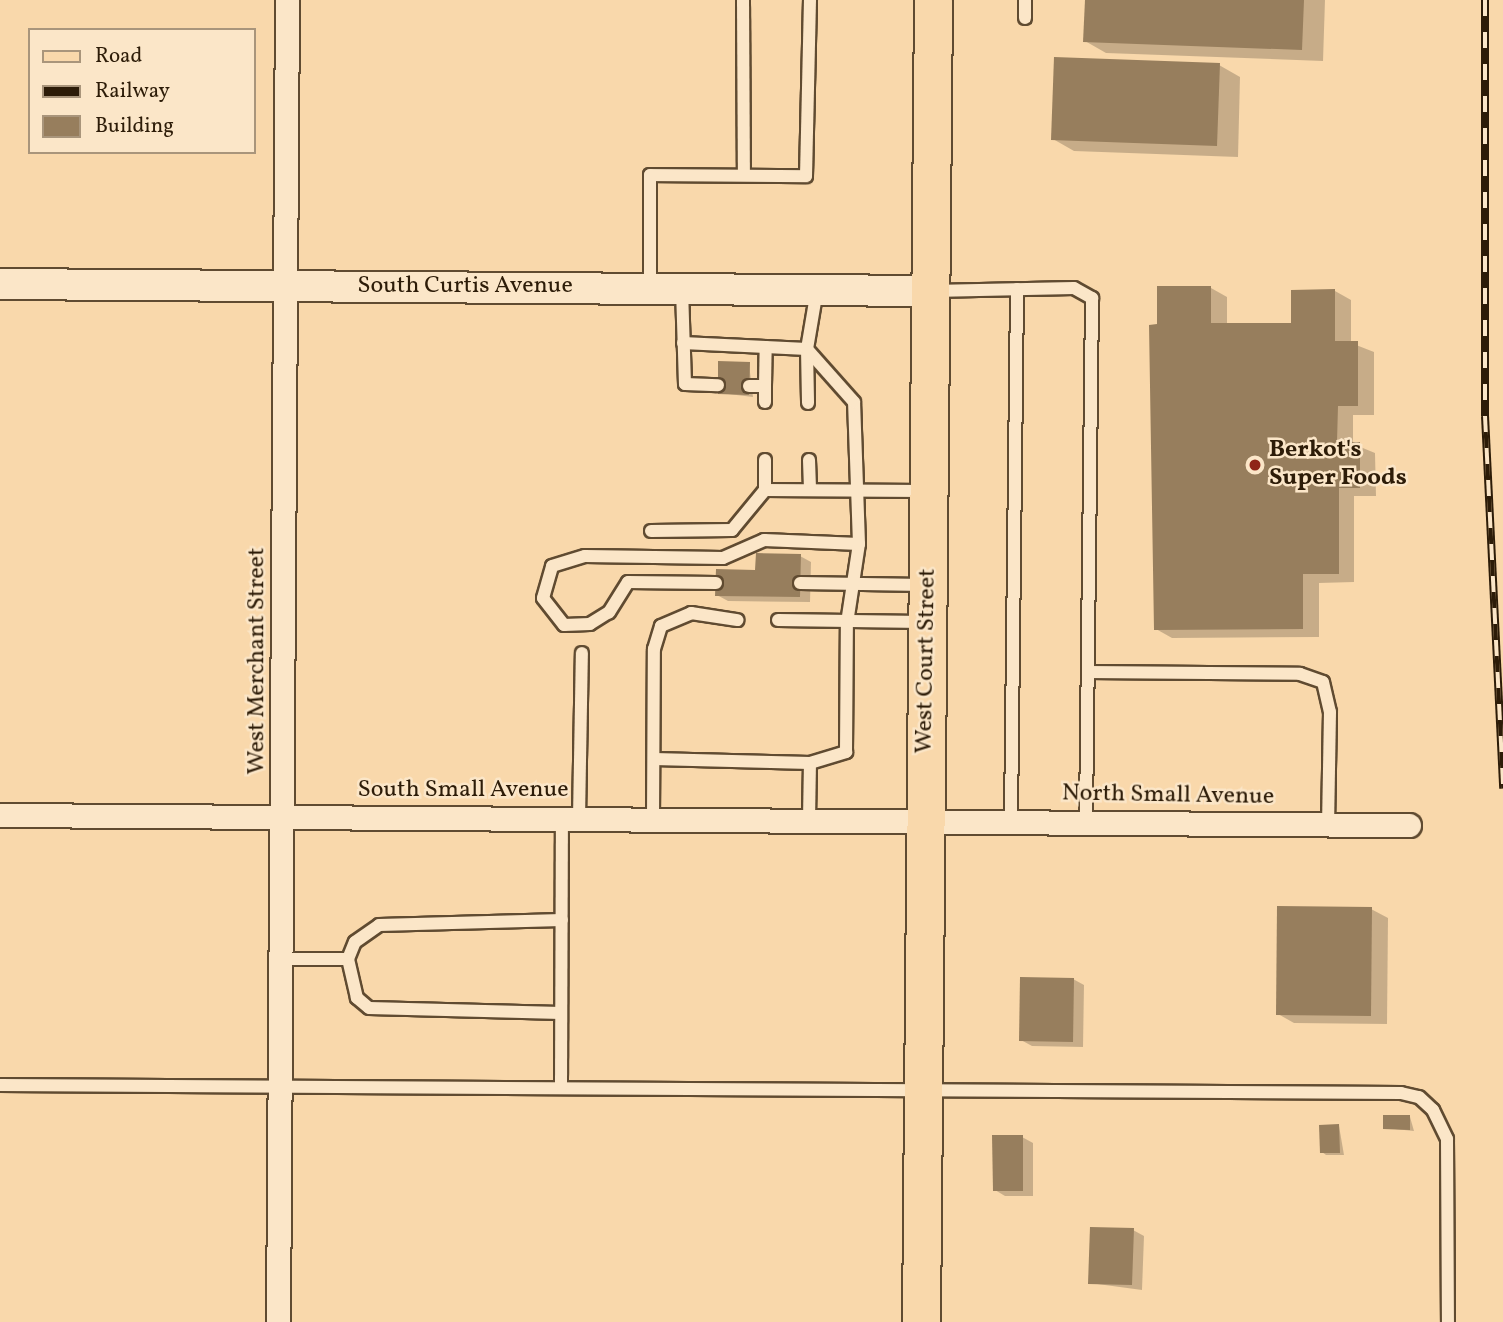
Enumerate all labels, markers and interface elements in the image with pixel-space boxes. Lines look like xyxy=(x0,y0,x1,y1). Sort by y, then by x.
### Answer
legend xyxy=(28,28,256,154)
text: Road xyxy=(95,42,142,71)
text: Railway xyxy=(95,77,170,106)
text: Building xyxy=(95,112,174,141)
street label: South Curtis Avenue xyxy=(357,273,573,301)
place label: Berkot's Super Foods xyxy=(1269,437,1407,493)
marker: Berkot's Super Foods xyxy=(1247,457,1263,473)
street label: West Merchant Street xyxy=(244,547,272,775)
street label: West Court Street xyxy=(911,568,943,754)
street label: South Small Avenue xyxy=(357,777,569,805)
street label: North Small Avenue xyxy=(1062,780,1274,812)

